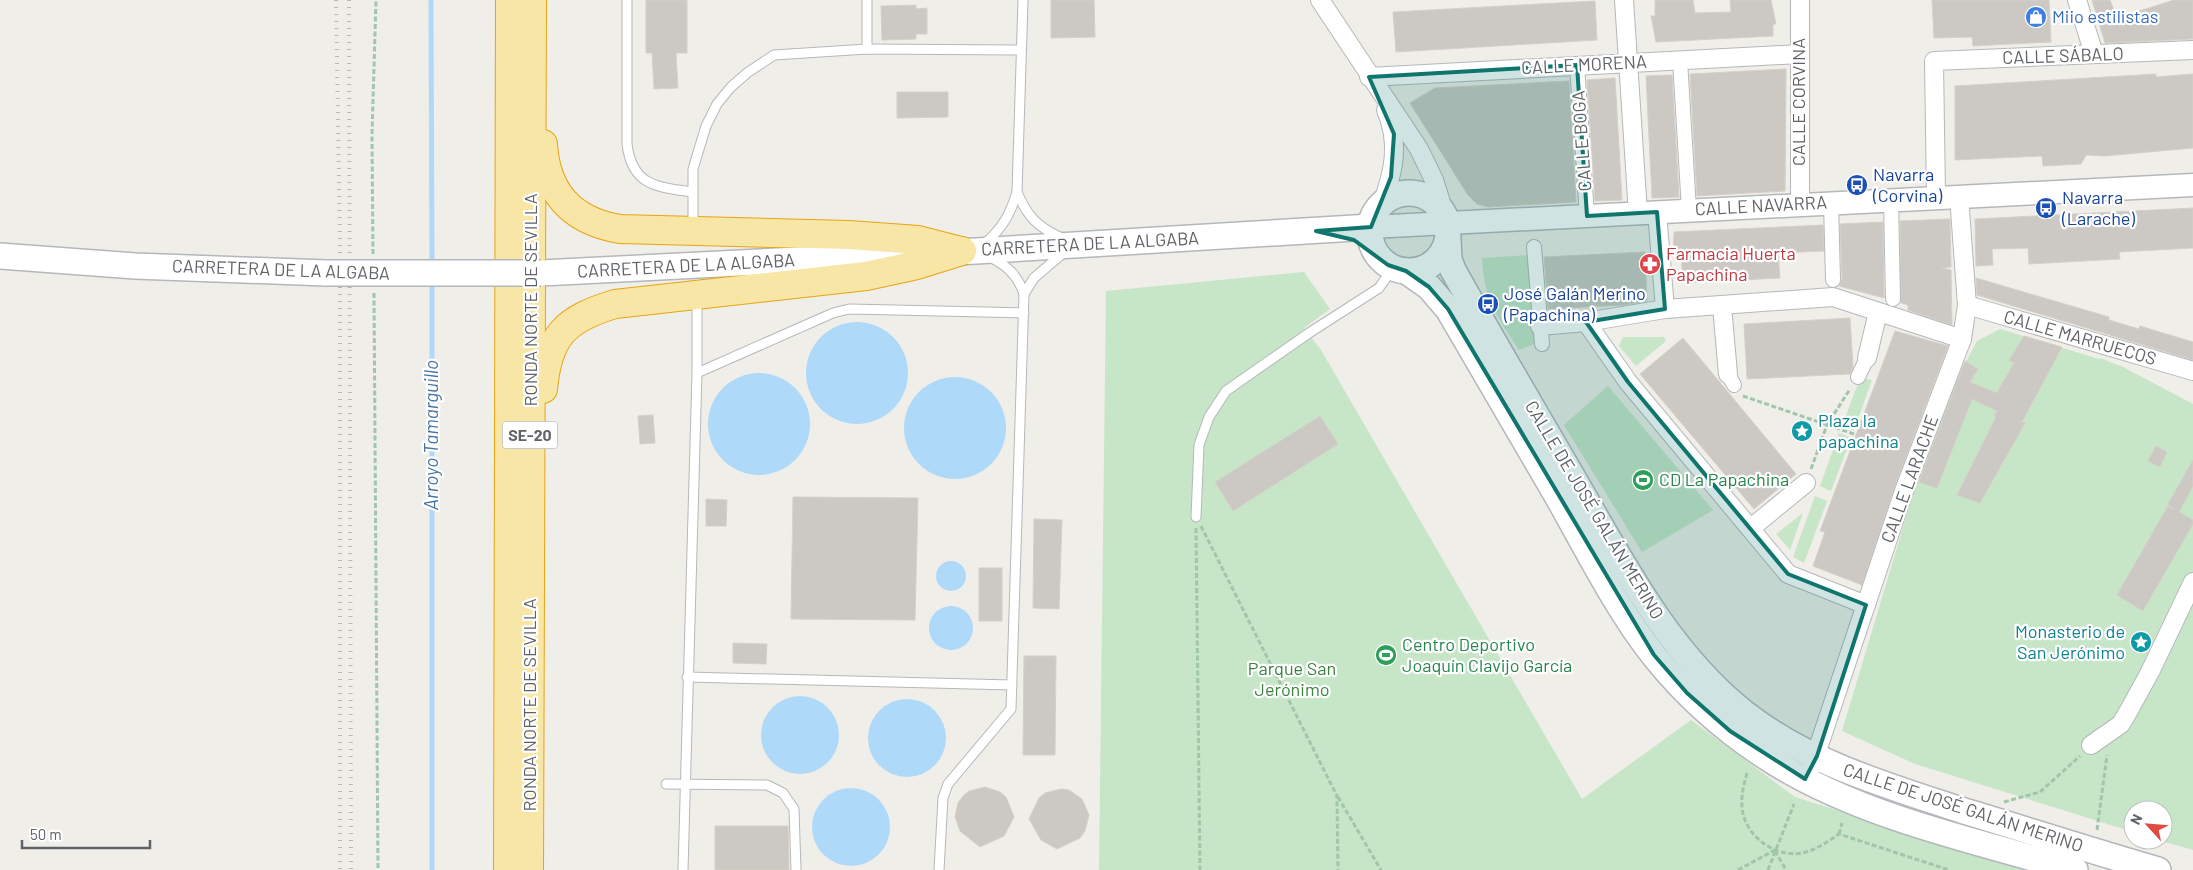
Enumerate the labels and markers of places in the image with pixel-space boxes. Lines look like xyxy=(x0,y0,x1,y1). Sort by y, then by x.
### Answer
shop icon: Miio estilistas xyxy=(2024,5,2048,29)
place label: Miio estilistas xyxy=(2052,5,2158,27)
place label: Navarra (Corvina) xyxy=(1872,163,1943,206)
bus stop icon: Navarra (Corvina) xyxy=(1845,173,1869,197)
place label: Navarra (Larache) xyxy=(2061,186,2135,229)
bus stop icon: Navarra (Larache) xyxy=(2034,196,2058,220)
place label: Farmacia Huerta Papachina xyxy=(1666,242,1796,285)
pharmacy icon: Farmacia Huerta Papachina xyxy=(1638,252,1662,276)
place label: José Galán Merino (Papachina) xyxy=(1503,282,1646,325)
bus stop icon: José Galán Merino (Papachina) xyxy=(1476,292,1500,316)
place label: Plaza la papachina xyxy=(1818,409,1899,452)
place icon: Plaza la papachina xyxy=(1790,419,1814,443)
sports icon: CD La Papachina xyxy=(1631,468,1655,492)
place label: CD La Papachina xyxy=(1659,468,1789,490)
place label: Monasterio de San Jerónimo xyxy=(2015,620,2125,663)
place icon: Monasterio de San Jerónimo xyxy=(2129,630,2153,654)
place label: Centro Deportivo Joaquín Clavijo García xyxy=(1402,633,1572,676)
sports icon: Centro Deportivo Joaquín Clavijo García xyxy=(1374,643,1398,667)

